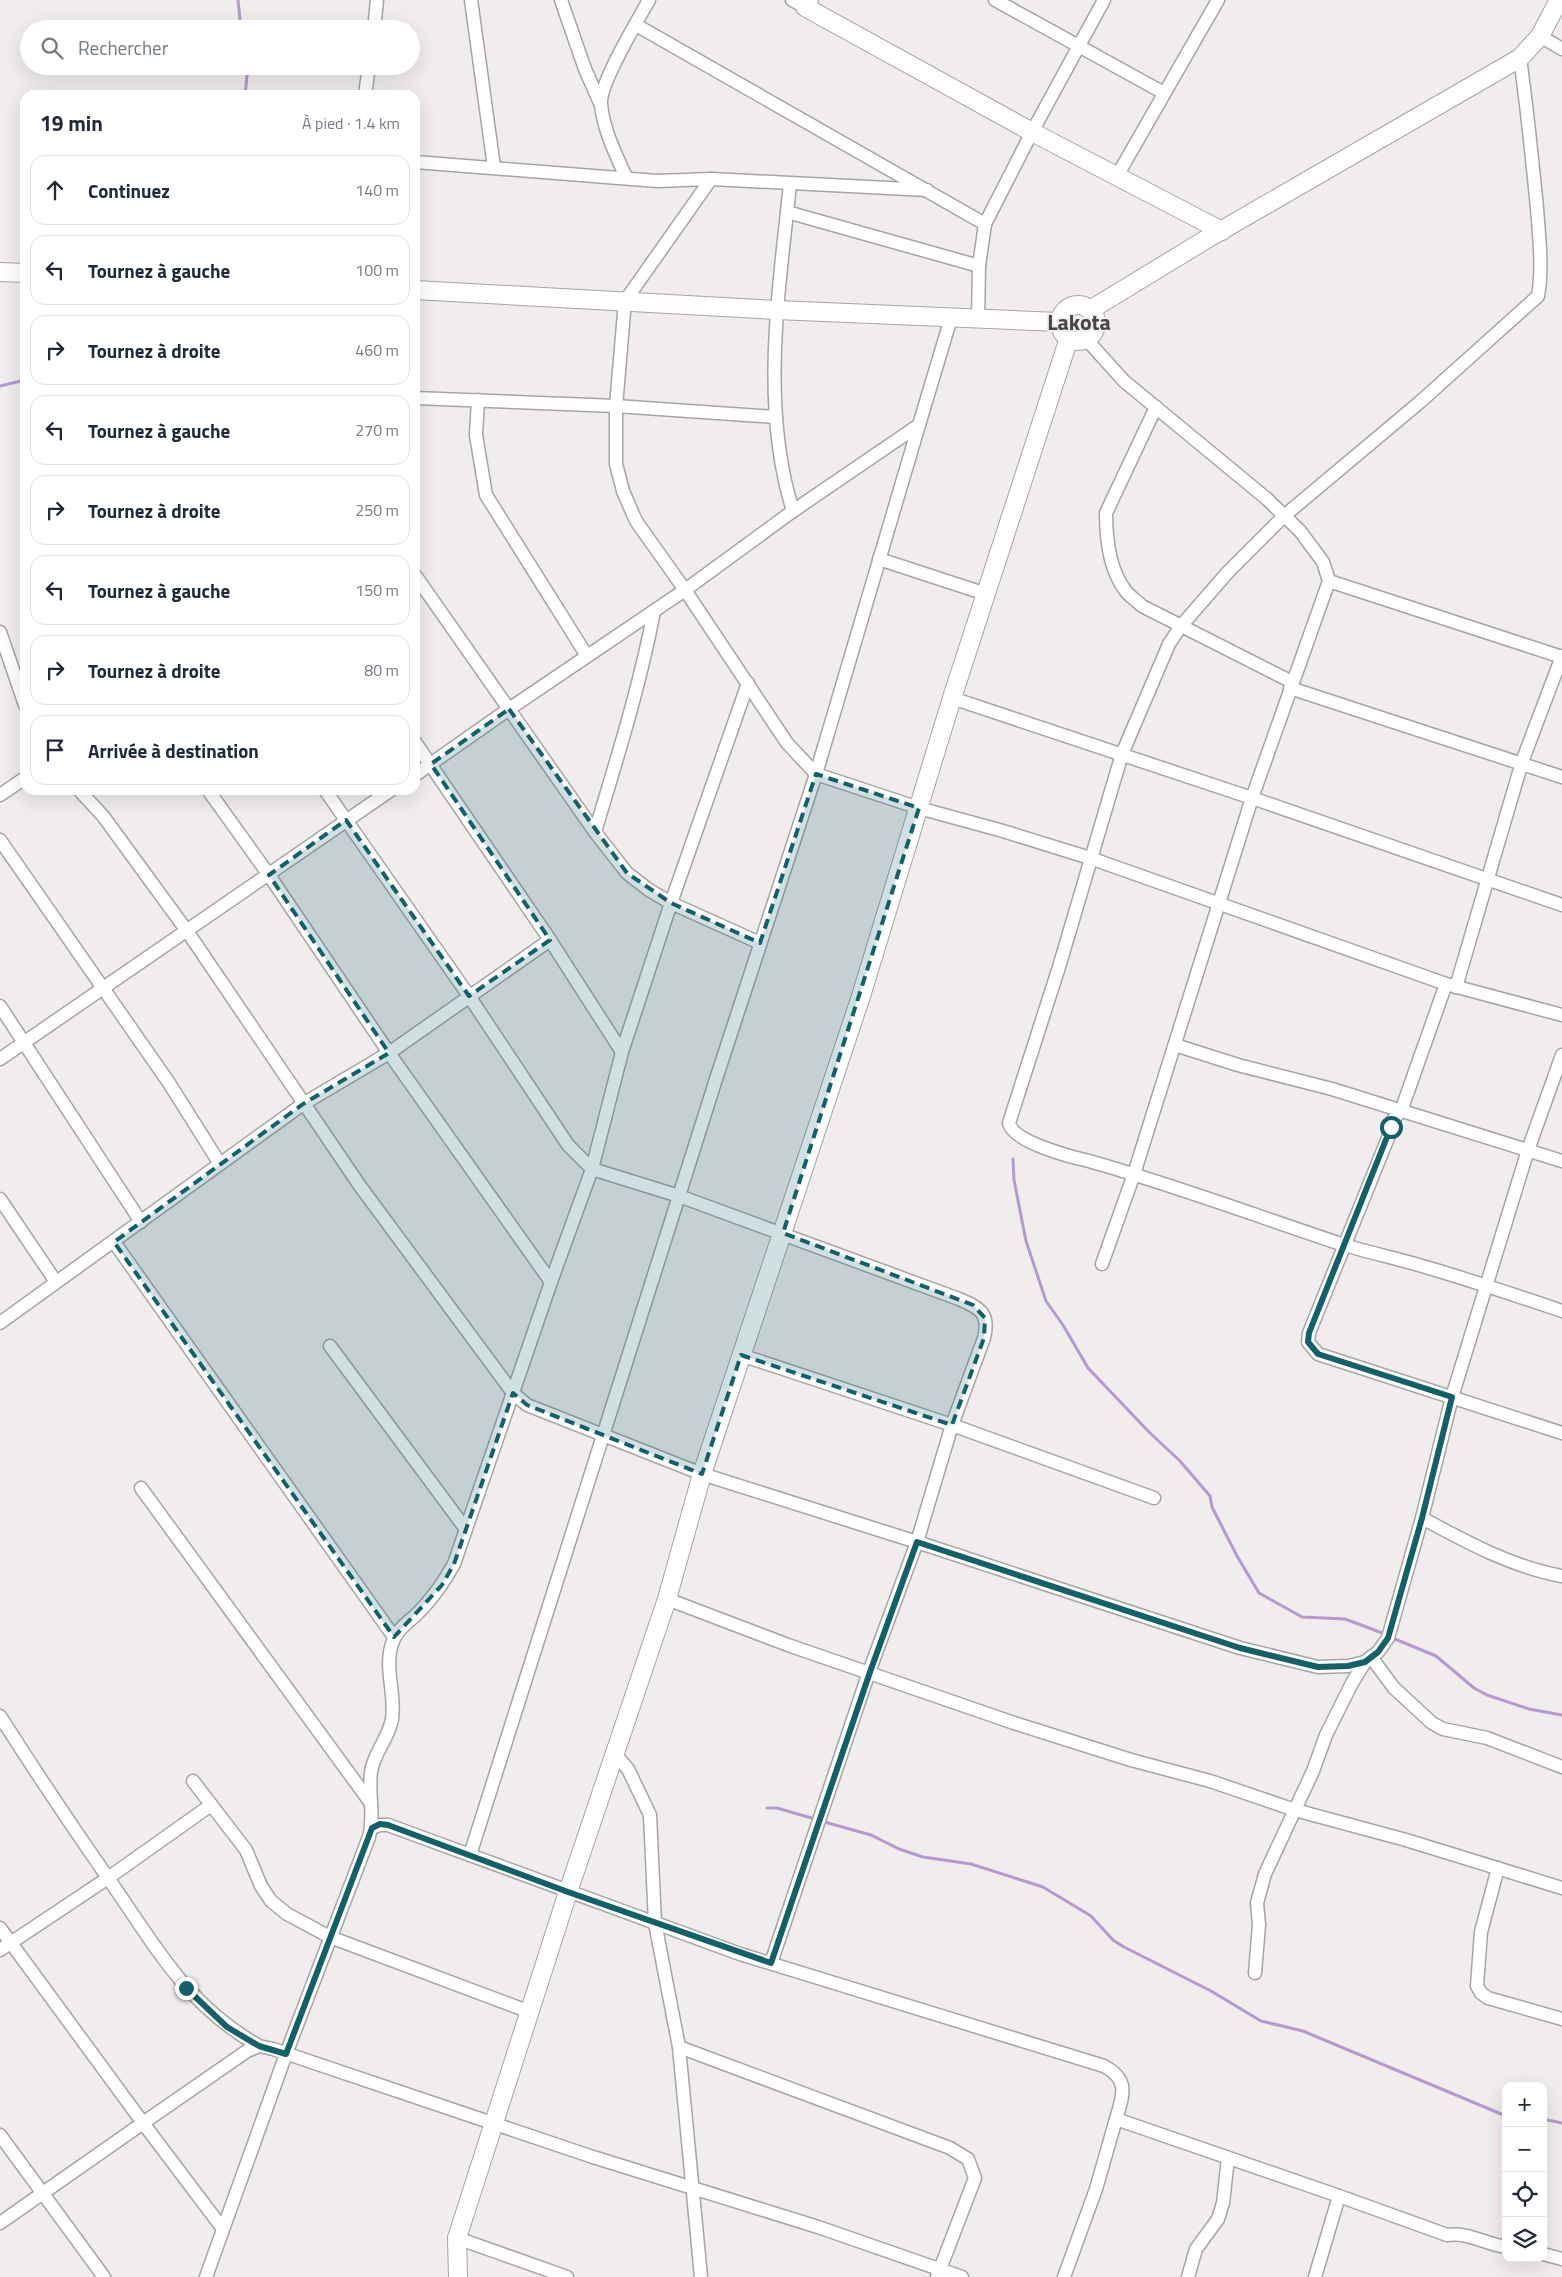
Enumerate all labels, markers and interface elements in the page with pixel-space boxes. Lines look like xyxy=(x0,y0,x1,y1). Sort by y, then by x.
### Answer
search box xyxy=(20,20,420,75)
text: Rechercher xyxy=(78,33,168,62)
icon: search xyxy=(38,34,66,62)
text: 19 min xyxy=(40,107,103,139)
text: À pied · 1.4 km xyxy=(302,111,400,135)
icon: ahead xyxy=(41,176,69,204)
text: Continuez xyxy=(88,176,170,205)
text: 140 m xyxy=(355,178,399,202)
icon: left xyxy=(41,256,69,284)
text: Tournez à gauche xyxy=(88,256,230,285)
text: 100 m xyxy=(355,258,399,282)
district label: Lakota xyxy=(1047,305,1111,339)
icon: right xyxy=(41,336,69,364)
text: Tournez à droite xyxy=(88,336,220,365)
text: 460 m xyxy=(355,338,399,362)
icon: left xyxy=(41,416,69,444)
text: Tournez à gauche xyxy=(88,416,230,445)
text: 270 m xyxy=(355,418,399,442)
icon: right xyxy=(41,496,69,524)
text: Tournez à droite xyxy=(88,496,220,525)
text: 250 m xyxy=(355,498,399,522)
icon: left xyxy=(41,576,69,604)
text: Tournez à gauche xyxy=(88,576,230,605)
text: 150 m xyxy=(355,578,399,602)
icon: right xyxy=(41,656,69,684)
text: Tournez à droite xyxy=(88,656,220,685)
text: 80 m xyxy=(364,658,399,682)
icon: arrive xyxy=(41,736,69,764)
text: Arrivée à destination xyxy=(88,736,259,765)
route start xyxy=(1380,1116,1403,1139)
route end xyxy=(175,1977,198,2000)
map controls xyxy=(1502,2082,1547,2262)
button: + xyxy=(1502,2082,1547,2127)
button: − xyxy=(1502,2127,1547,2172)
button: locate xyxy=(1502,2172,1547,2217)
button: layers xyxy=(1502,2217,1547,2262)

